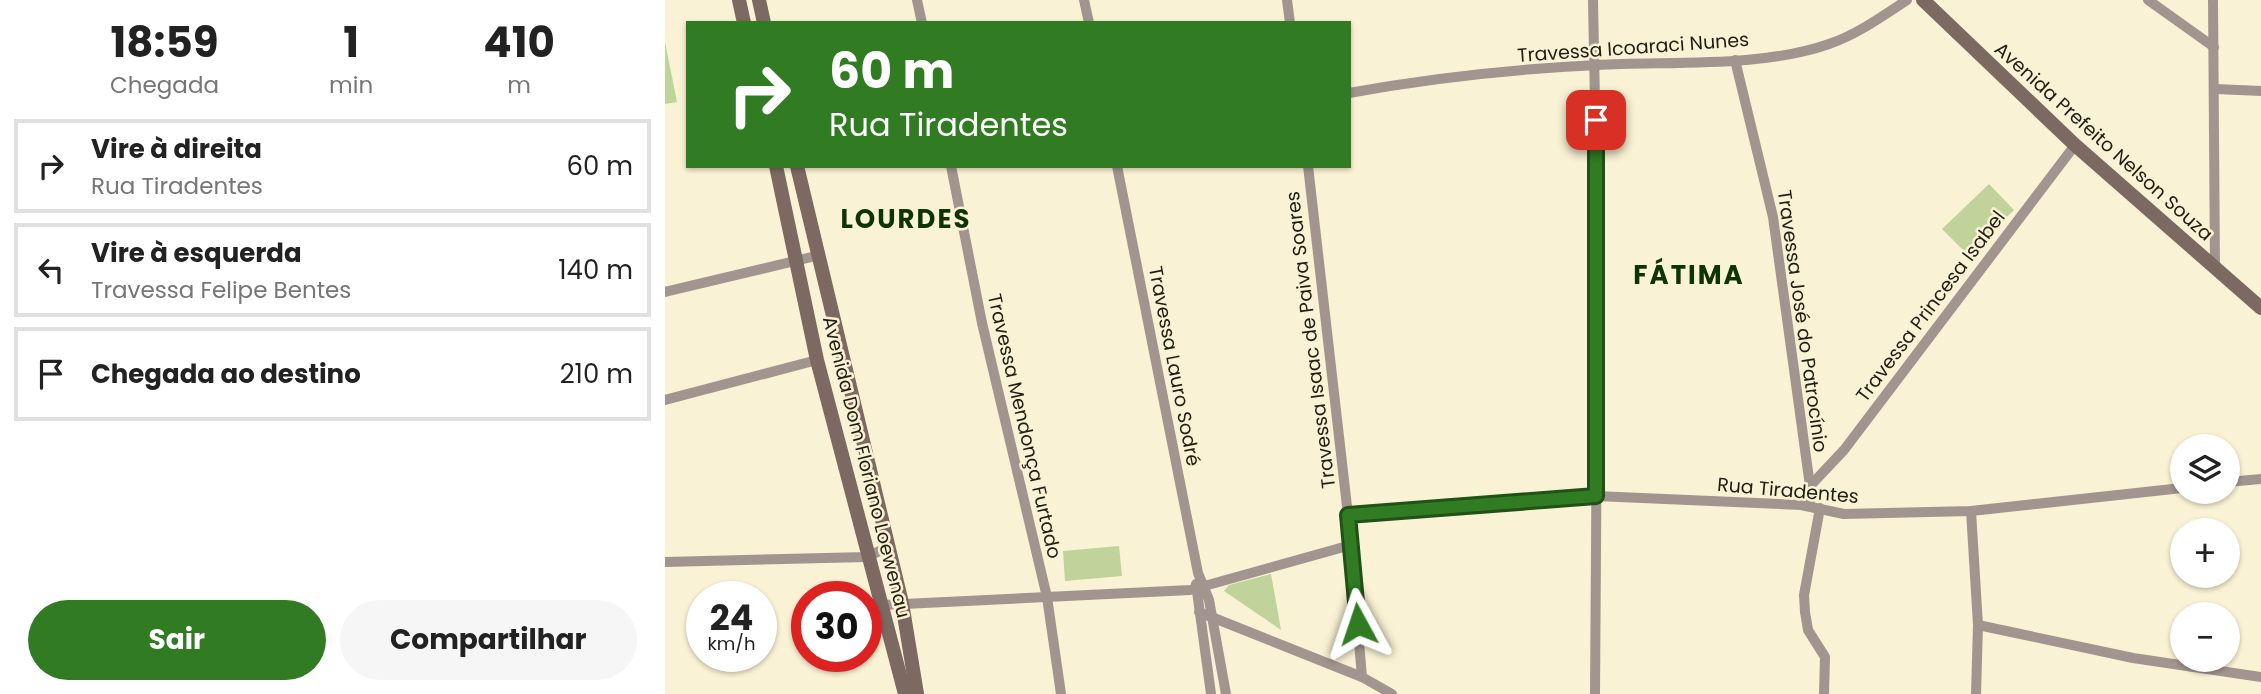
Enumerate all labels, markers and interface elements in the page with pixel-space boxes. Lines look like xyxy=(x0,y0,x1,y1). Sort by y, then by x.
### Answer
text: 18:59 xyxy=(111,13,219,72)
text: 1 xyxy=(343,13,359,72)
text: 410 xyxy=(483,13,555,72)
street label: Travessa Icoaraci Nunes xyxy=(1516,26,1750,69)
street label: Avenida Prefeito Nelson Souza xyxy=(1988,36,2219,247)
text: 60 m xyxy=(829,37,954,105)
icon: right xyxy=(714,49,805,140)
text: Chegada xyxy=(110,69,219,101)
text: min xyxy=(329,69,373,101)
text: m xyxy=(507,69,531,101)
pin xyxy=(1566,90,1626,150)
icon: arrive xyxy=(1577,101,1615,139)
text: Rua Tiradentes xyxy=(829,102,1068,147)
text: Vire à direita xyxy=(91,131,262,167)
icon: right xyxy=(32,147,70,185)
text: 60 m xyxy=(566,148,633,184)
text: Rua Tiradentes xyxy=(91,170,263,202)
street label: Travessa José do Patrocínio xyxy=(1771,188,1834,454)
street label: Travessa Isaac de Paiva Soares xyxy=(1279,190,1342,490)
district label: LOURDES xyxy=(840,201,972,237)
street label: Travessa Princesa Isabel xyxy=(1849,205,2011,408)
text: Vire à esquerda xyxy=(91,235,302,271)
icon: left xyxy=(32,251,70,289)
text: 140 m xyxy=(558,252,633,288)
district label: FÁTIMA xyxy=(1633,257,1745,293)
street label: Travessa Lauro Sodré xyxy=(1142,264,1207,468)
text: Travessa Felipe Bentes xyxy=(91,274,351,306)
street label: Travessa Mendonça Furtado xyxy=(981,291,1068,561)
street label: Avenida Dom Floriano Loewenau xyxy=(816,313,917,621)
icon: arrive xyxy=(32,355,70,393)
text: Chegada ao destino xyxy=(91,356,361,392)
text: 210 m xyxy=(560,356,633,392)
map controls xyxy=(2170,434,2240,672)
button: layers xyxy=(2170,434,2240,504)
street label: Rua Tiradentes xyxy=(1716,471,1860,510)
button: + xyxy=(2170,518,2240,588)
speed limit sign: 30 xyxy=(791,581,882,672)
position arrow xyxy=(1321,587,1395,661)
text: 24 xyxy=(710,593,753,642)
button: Sair xyxy=(28,600,326,680)
button: Compartilhar xyxy=(340,600,637,680)
button: − xyxy=(2170,602,2240,672)
text: km/h xyxy=(708,631,755,656)

